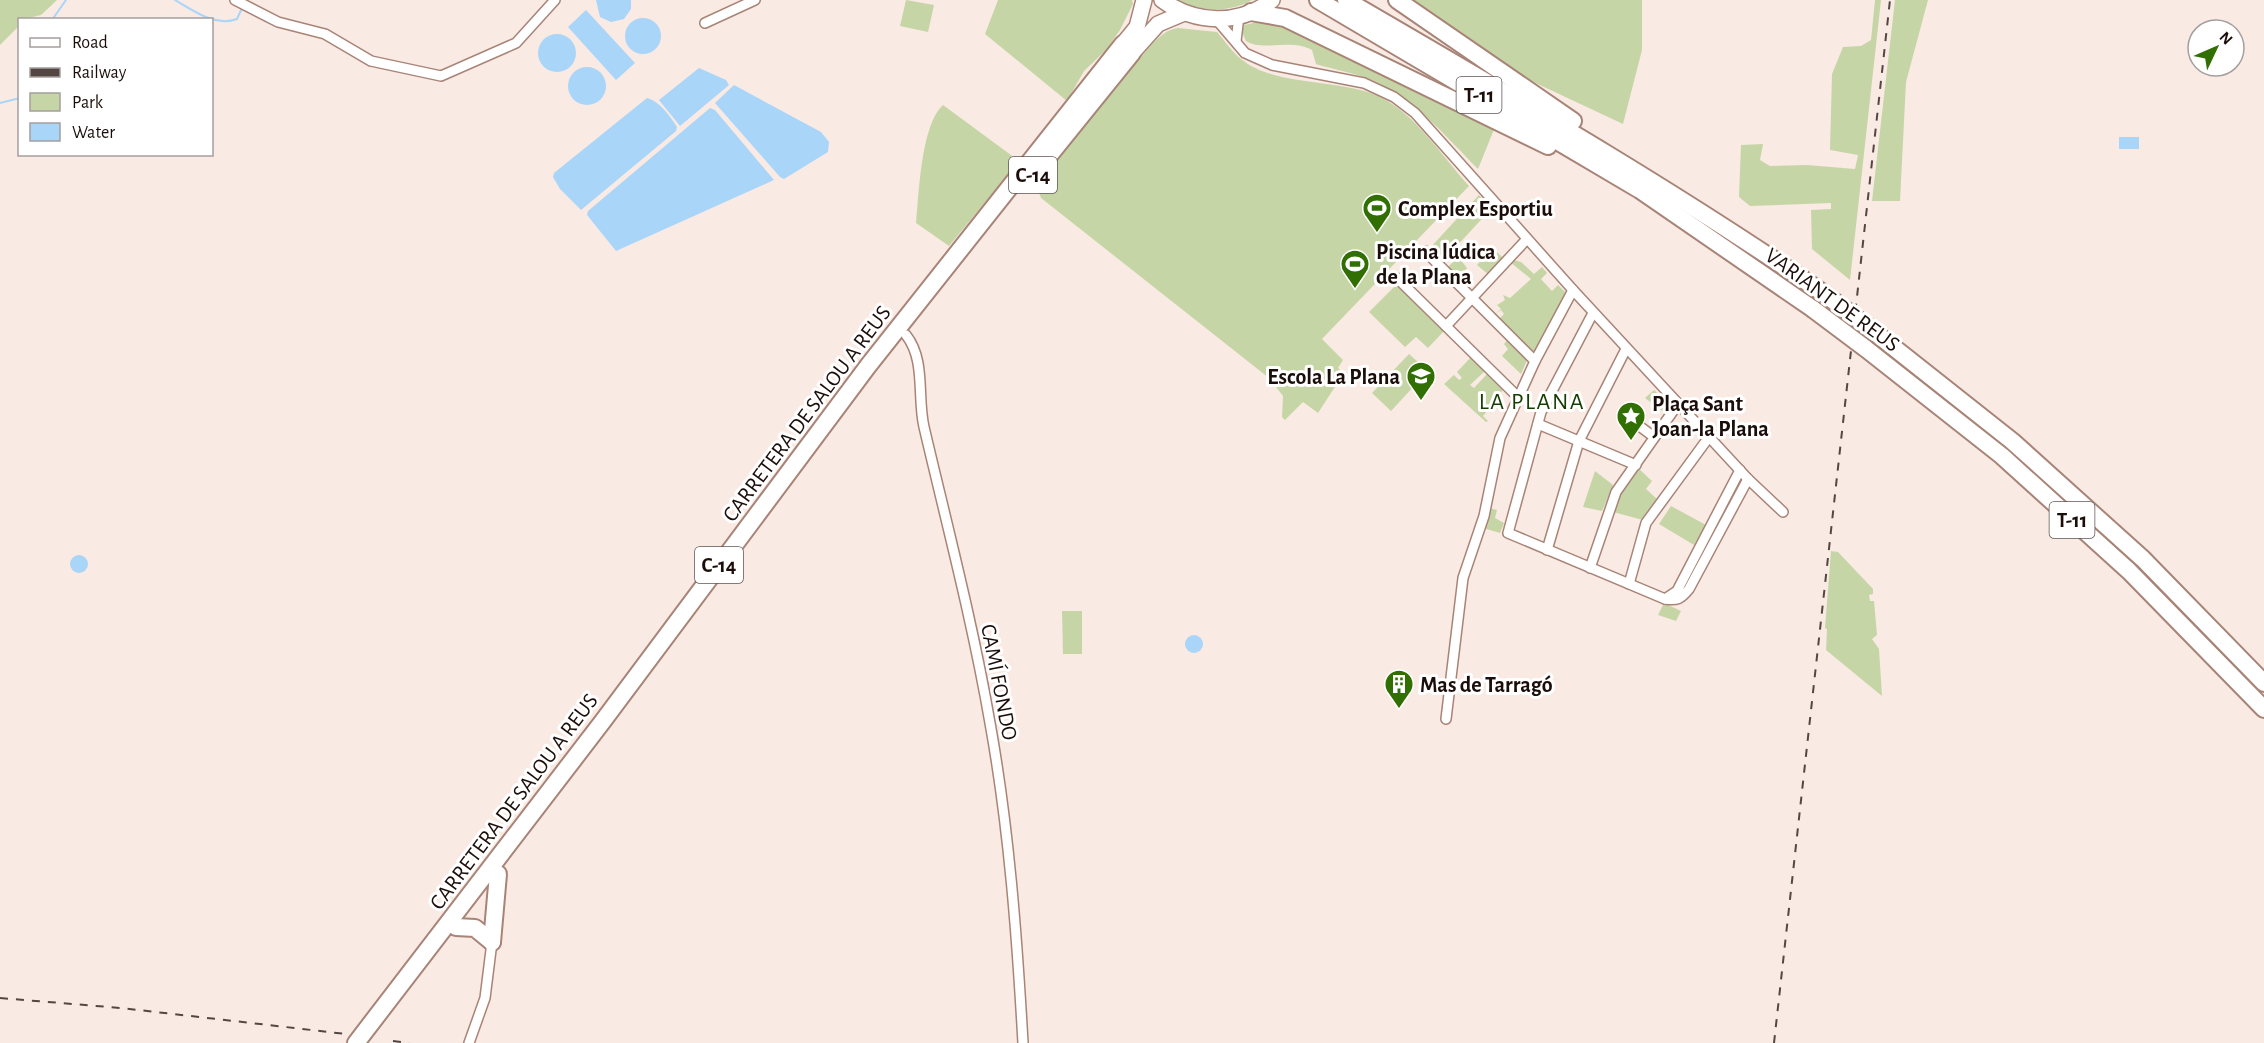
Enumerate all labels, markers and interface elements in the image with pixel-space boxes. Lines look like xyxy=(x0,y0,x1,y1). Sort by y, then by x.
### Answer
legend xyxy=(18,18,213,156)
north arrow xyxy=(2186,18,2246,78)
text: N xyxy=(2216,29,2236,48)
text: Road xyxy=(72,34,108,52)
text: Railway xyxy=(72,64,127,82)
road number: T-11 xyxy=(1456,77,1502,113)
text: Park xyxy=(72,94,104,112)
text: Water xyxy=(72,124,115,142)
road number: C-14 xyxy=(1009,157,1057,193)
sports icon: Complex Esportiu xyxy=(1361,192,1393,234)
place label: Complex Esportiu xyxy=(1398,198,1553,220)
place label: Piscina lúdica de la Plana xyxy=(1376,241,1496,288)
street label: VARIANT DE REUS xyxy=(1761,244,1904,356)
sports icon: Piscina lúdica de la Plana xyxy=(1339,248,1371,290)
street label: CARRETERA DE SALOU A REUS xyxy=(719,302,895,526)
school or university icon: Escola La Plana xyxy=(1405,360,1437,402)
place label: Escola La Plana xyxy=(1267,366,1400,388)
district label: LA PLANA xyxy=(1479,390,1585,414)
place label: Plaça Sant Joan-la Plana xyxy=(1652,393,1769,440)
place icon: Plaça Sant Joan-la Plana xyxy=(1615,400,1647,442)
road number: T-11 xyxy=(2050,502,2094,538)
road number: C-14 xyxy=(695,547,743,583)
street label: CAMÍ FONDO xyxy=(977,622,1022,742)
building icon: Mas de Tarragó xyxy=(1383,668,1415,710)
place label: Mas de Tarragó xyxy=(1420,674,1553,696)
street label: CARRETERA DE SALOU A REUS xyxy=(426,690,602,914)

